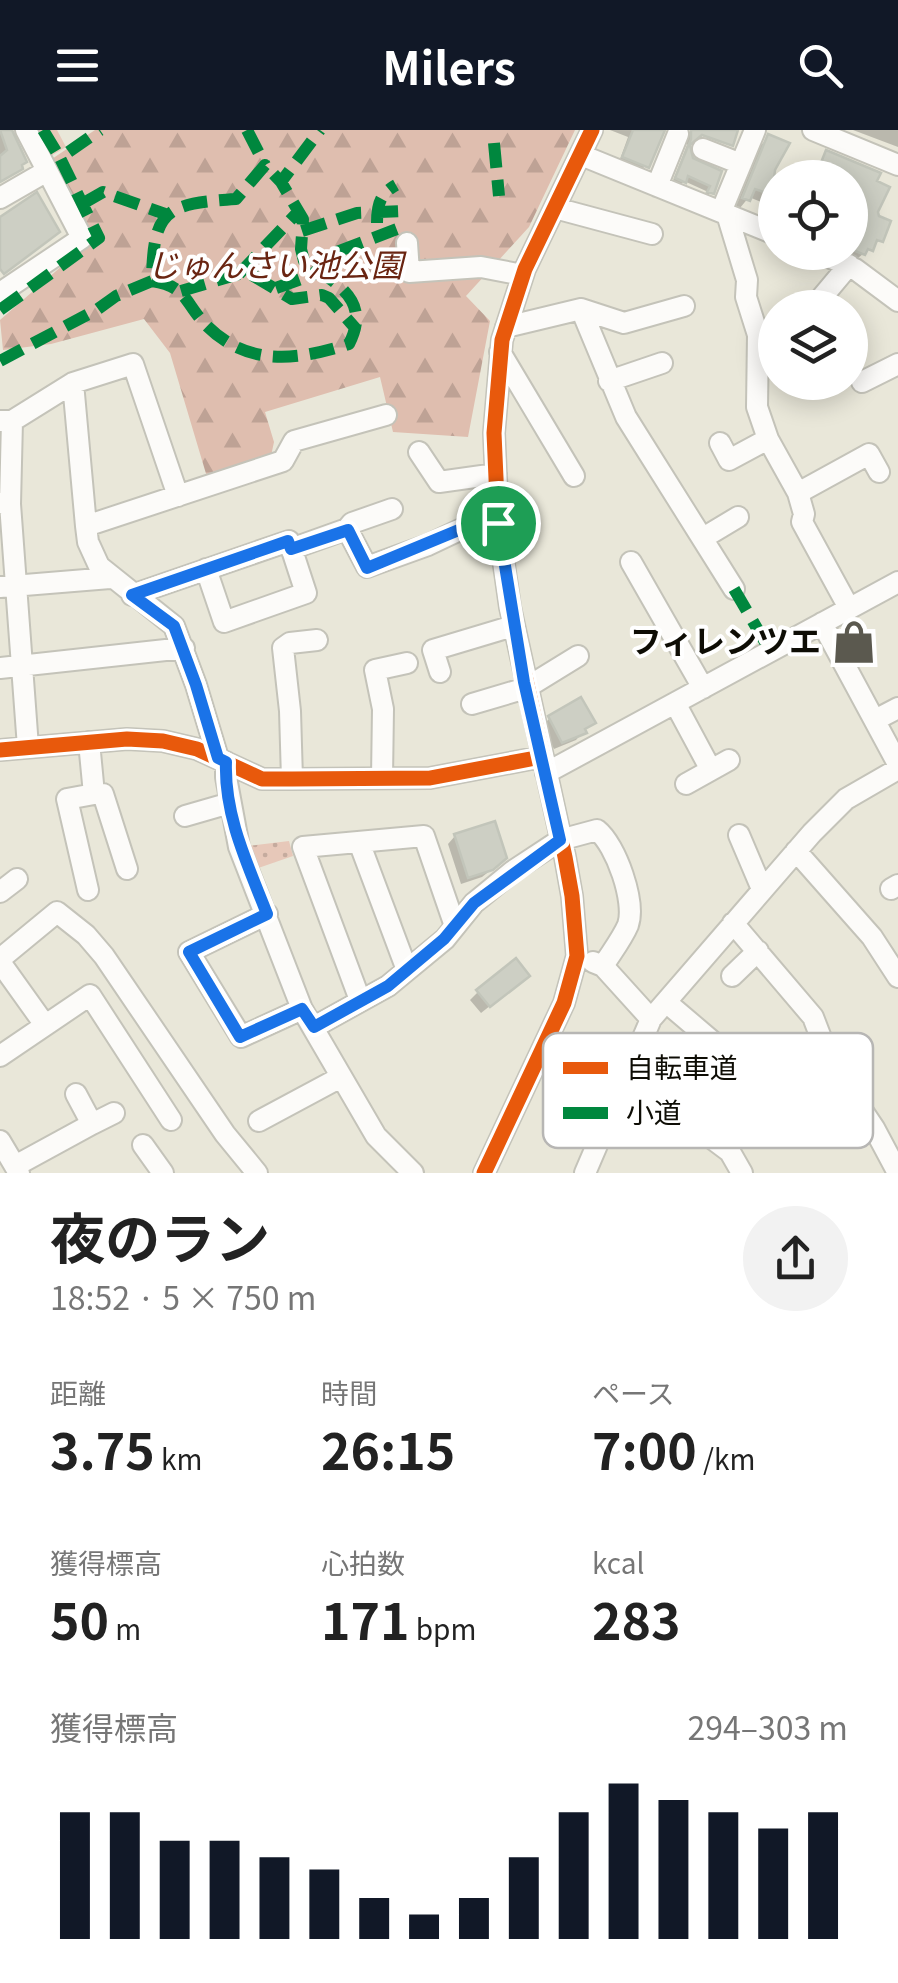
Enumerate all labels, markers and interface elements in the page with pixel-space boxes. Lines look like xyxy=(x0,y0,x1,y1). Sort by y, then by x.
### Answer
text: Milers xyxy=(382,33,516,98)
icon: menu xyxy=(50,38,105,93)
icon: search xyxy=(793,38,848,93)
map controls xyxy=(758,160,868,400)
button: locate xyxy=(758,160,868,270)
park label: じゅんさい池公園 xyxy=(147,240,407,286)
button: layers xyxy=(758,290,868,400)
pin xyxy=(456,481,541,566)
icon: arrive xyxy=(471,496,526,551)
place label: フィレンツエ xyxy=(630,616,821,662)
shop icon: フィレンツエ xyxy=(830,618,878,666)
legend xyxy=(543,1033,873,1148)
text: 自転車道 xyxy=(626,1046,738,1086)
text: 小道 xyxy=(626,1091,682,1131)
text: 夜のラン xyxy=(50,1195,270,1275)
button: share xyxy=(743,1206,848,1311)
text: 18:52 · 5 × 750 m xyxy=(50,1273,316,1319)
text: 距離 xyxy=(50,1372,106,1412)
text: 時間 xyxy=(321,1372,377,1412)
text: ペース xyxy=(592,1372,675,1412)
text: 3.75 xyxy=(50,1412,155,1484)
text: 26:15 xyxy=(321,1412,455,1484)
text: 7:00 xyxy=(592,1412,697,1484)
text: km xyxy=(155,1438,202,1478)
text: /km xyxy=(697,1438,755,1478)
text: 獲得標高 xyxy=(50,1542,162,1582)
text: 心拍数 xyxy=(321,1542,405,1582)
text: kcal xyxy=(592,1542,644,1582)
text: 50 xyxy=(50,1582,109,1654)
text: 171 xyxy=(321,1582,410,1654)
text: 283 xyxy=(592,1582,681,1654)
text: m xyxy=(109,1608,141,1648)
text: bpm xyxy=(410,1608,476,1648)
text: 獲得標高 xyxy=(50,1703,178,1749)
text: 294–303 m xyxy=(687,1703,848,1749)

